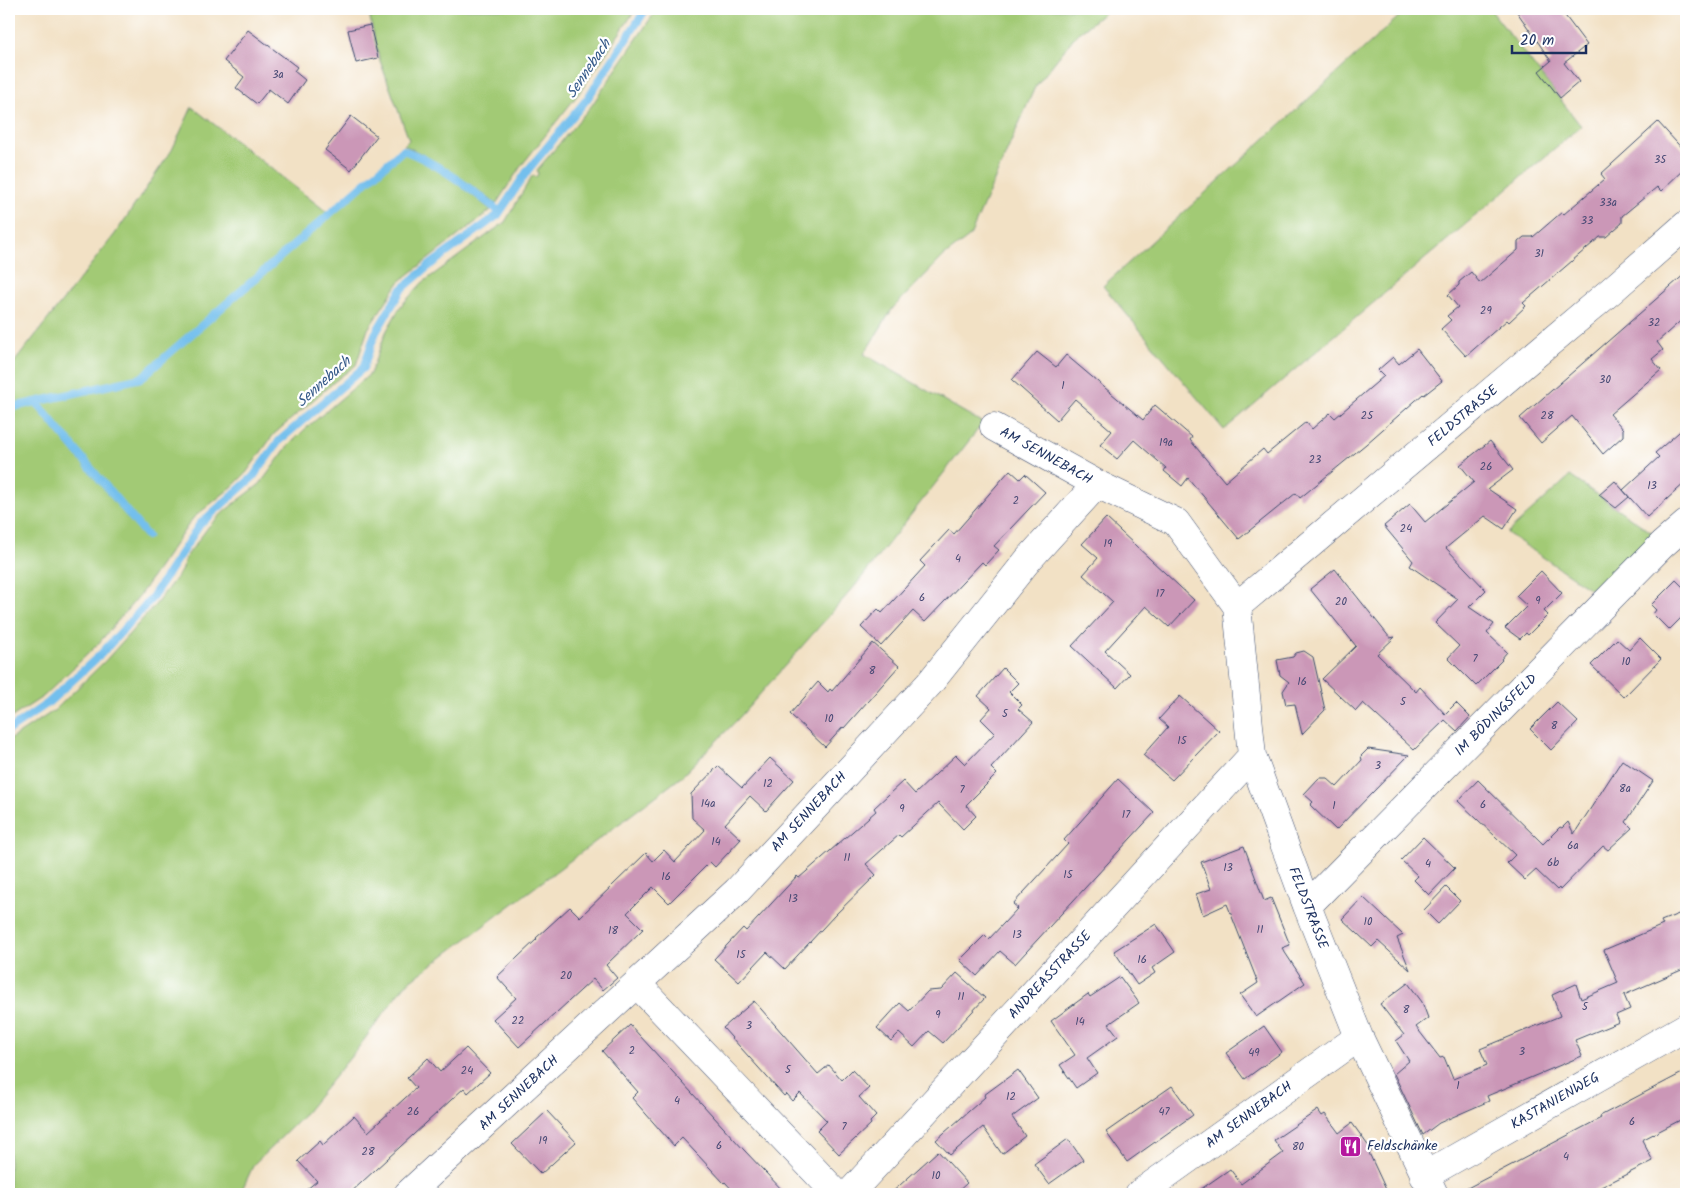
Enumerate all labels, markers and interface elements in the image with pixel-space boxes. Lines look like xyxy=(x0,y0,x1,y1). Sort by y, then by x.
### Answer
scale bar xyxy=(1512,22,1586,54)
text: 20 m xyxy=(1520,29,1554,53)
water label: Sennebach xyxy=(560,33,619,104)
house number: 3a xyxy=(272,66,284,84)
house number: 35 xyxy=(1654,151,1667,169)
house number: 33a xyxy=(1599,194,1617,212)
house number: 33 xyxy=(1581,212,1593,230)
house number: 31 xyxy=(1534,245,1544,263)
house number: 29 xyxy=(1480,302,1493,320)
house number: 32 xyxy=(1648,314,1660,332)
water label: Sennebach xyxy=(291,349,358,413)
house number: 30 xyxy=(1599,371,1611,389)
house number: 1 xyxy=(1061,377,1065,395)
street label: FELDSTRASSE xyxy=(1423,379,1504,452)
house number: 25 xyxy=(1361,407,1374,425)
house number: 28 xyxy=(1540,407,1554,425)
street label: AM SENNEBACH xyxy=(996,421,1096,491)
house number: 19a xyxy=(1159,434,1173,452)
house number: 23 xyxy=(1309,451,1321,469)
house number: 26 xyxy=(1480,458,1492,476)
house number: 13 xyxy=(1647,477,1657,495)
house number: 2 xyxy=(1013,492,1019,510)
house number: 24 xyxy=(1400,520,1412,538)
house number: 19 xyxy=(1104,535,1113,553)
house number: 4 xyxy=(955,550,961,568)
house number: 17 xyxy=(1156,585,1165,603)
house number: 6 xyxy=(919,589,925,607)
house number: 9 xyxy=(1535,592,1541,610)
house number: 20 xyxy=(1335,593,1347,611)
house number: 7 xyxy=(1472,650,1478,668)
house number: 10 xyxy=(1622,653,1631,671)
house number: 8 xyxy=(869,662,876,680)
street label: IM BÖDINGSFELD xyxy=(1449,668,1543,762)
house number: 16 xyxy=(1297,673,1307,691)
house number: 5 xyxy=(1400,693,1407,711)
house number: 5 xyxy=(1002,705,1009,723)
house number: 10 xyxy=(825,710,834,728)
house number: 8 xyxy=(1551,717,1558,735)
house number: 15 xyxy=(1177,732,1188,750)
house number: 3 xyxy=(1375,757,1381,775)
street label: AM SENNEBACH xyxy=(766,767,852,857)
house number: 12 xyxy=(763,775,773,793)
house number: 8a xyxy=(1619,780,1631,798)
house number: 7 xyxy=(959,781,965,799)
house number: 14a xyxy=(701,795,715,813)
house number: 6 xyxy=(1480,796,1486,814)
house number: 1 xyxy=(1332,797,1336,815)
house number: 9 xyxy=(899,800,905,818)
house number: 17 xyxy=(1122,806,1131,824)
house number: 14 xyxy=(711,833,721,851)
house number: 6a xyxy=(1567,837,1579,855)
house number: 11 xyxy=(844,849,850,867)
house number: 6b xyxy=(1547,854,1559,872)
house number: 4 xyxy=(1425,855,1431,873)
house number: 13 xyxy=(1223,859,1233,877)
street label: FELDSTRASSE xyxy=(1282,864,1334,953)
house number: 15 xyxy=(1063,866,1074,884)
house number: 16 xyxy=(661,868,671,886)
house number: 13 xyxy=(788,890,798,908)
house number: 10 xyxy=(1364,913,1373,931)
house number: 11 xyxy=(1257,921,1263,939)
house number: 18 xyxy=(608,922,618,940)
street label: ANDREASSTRASSE xyxy=(1003,925,1097,1024)
house number: 13 xyxy=(1012,926,1022,944)
house number: 15 xyxy=(736,946,747,964)
house number: 16 xyxy=(1137,951,1147,969)
house number: 20 xyxy=(560,967,572,985)
house number: 11 xyxy=(958,988,964,1006)
house number: 5 xyxy=(1582,998,1589,1016)
house number: 8 xyxy=(1403,1001,1410,1019)
house number: 9 xyxy=(935,1006,941,1024)
house number: 22 xyxy=(512,1012,524,1030)
house number: 14 xyxy=(1075,1013,1085,1031)
house number: 3 xyxy=(746,1017,752,1035)
house number: 2 xyxy=(629,1042,635,1060)
house number: 3 xyxy=(1519,1043,1525,1061)
house number: 49 xyxy=(1248,1044,1260,1062)
street label: AM SENNEBACH xyxy=(474,1050,564,1136)
house number: 5 xyxy=(785,1061,792,1079)
house number: 24 xyxy=(461,1062,473,1080)
street label: KASTANIENWEG xyxy=(1506,1067,1604,1135)
street label: AM SENNEBACH xyxy=(1201,1076,1297,1154)
house number: 1 xyxy=(1456,1077,1460,1095)
house number: 12 xyxy=(1006,1088,1016,1106)
house number: 4 xyxy=(674,1092,680,1110)
house number: 26 xyxy=(407,1103,419,1121)
house number: 47 xyxy=(1158,1103,1170,1121)
house number: 6 xyxy=(1629,1113,1635,1131)
house number: 7 xyxy=(841,1118,847,1136)
house number: 19 xyxy=(539,1132,548,1150)
restaurant icon: Feldschänke xyxy=(1339,1134,1363,1158)
place label: Feldschänke xyxy=(1367,1135,1438,1157)
house number: 6 xyxy=(716,1137,722,1155)
house number: 80 xyxy=(1292,1138,1305,1156)
house number: 28 xyxy=(361,1143,375,1161)
house number: 4 xyxy=(1563,1148,1569,1166)
house number: 10 xyxy=(932,1167,941,1185)

